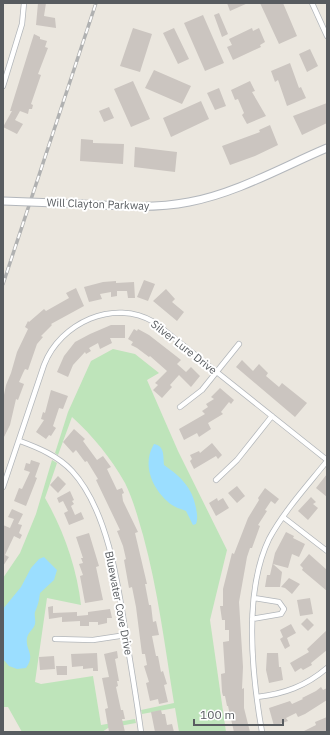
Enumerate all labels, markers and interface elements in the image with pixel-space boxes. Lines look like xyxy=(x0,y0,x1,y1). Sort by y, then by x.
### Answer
street label: Will Clayton Parkway xyxy=(46,195,150,213)
street label: Silver Lure Drive xyxy=(148,317,220,377)
street label: Bluewater Cove Drive xyxy=(102,550,136,656)
scale bar xyxy=(194,701,283,727)
text: 100 m xyxy=(200,707,235,722)

